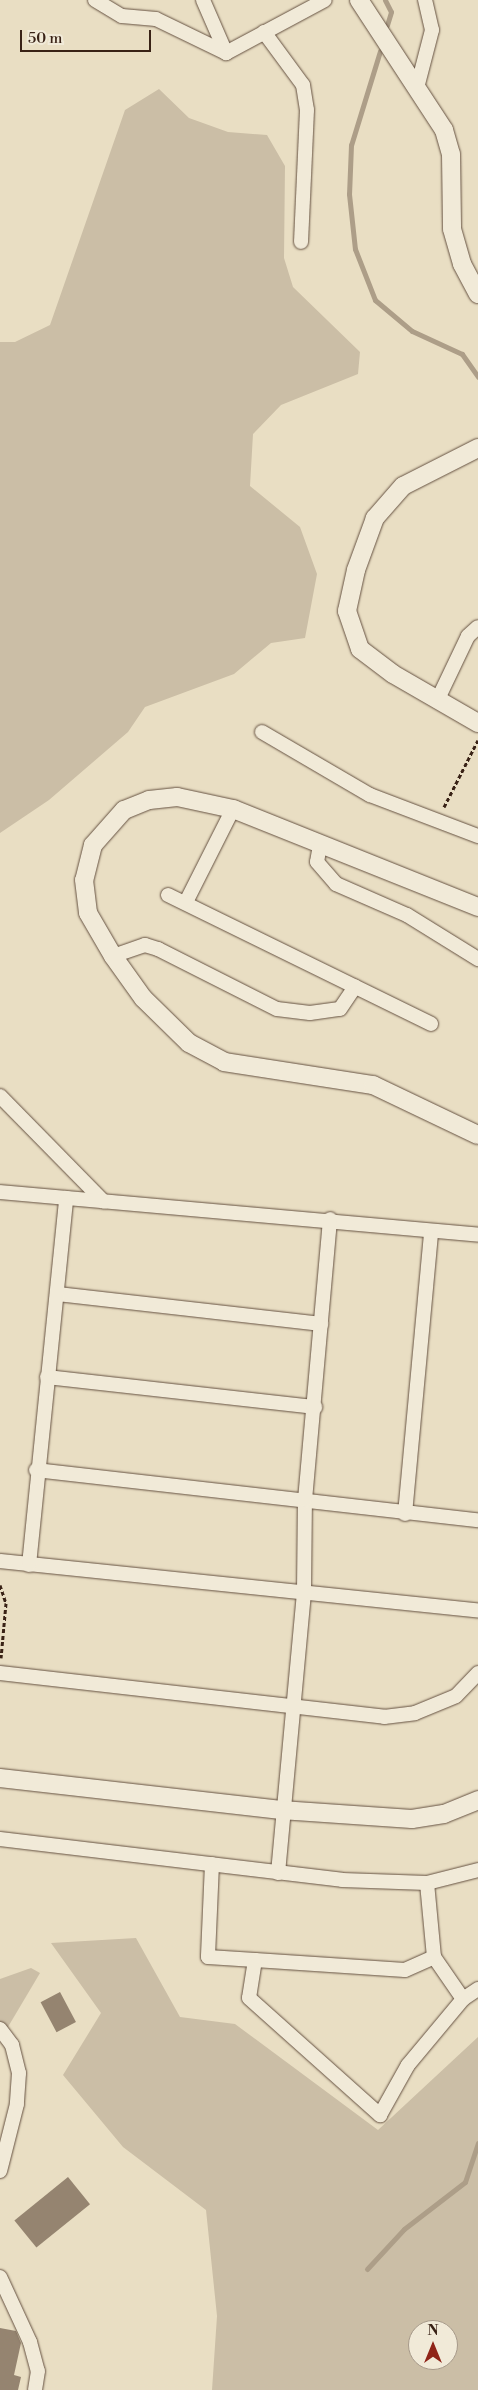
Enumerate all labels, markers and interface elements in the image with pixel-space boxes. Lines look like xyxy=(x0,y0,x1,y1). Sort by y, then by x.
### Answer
scale bar xyxy=(22,20,154,52)
text: 50 m xyxy=(28,29,62,48)
north arrow xyxy=(408,2320,458,2370)
text: N xyxy=(427,2322,439,2340)

